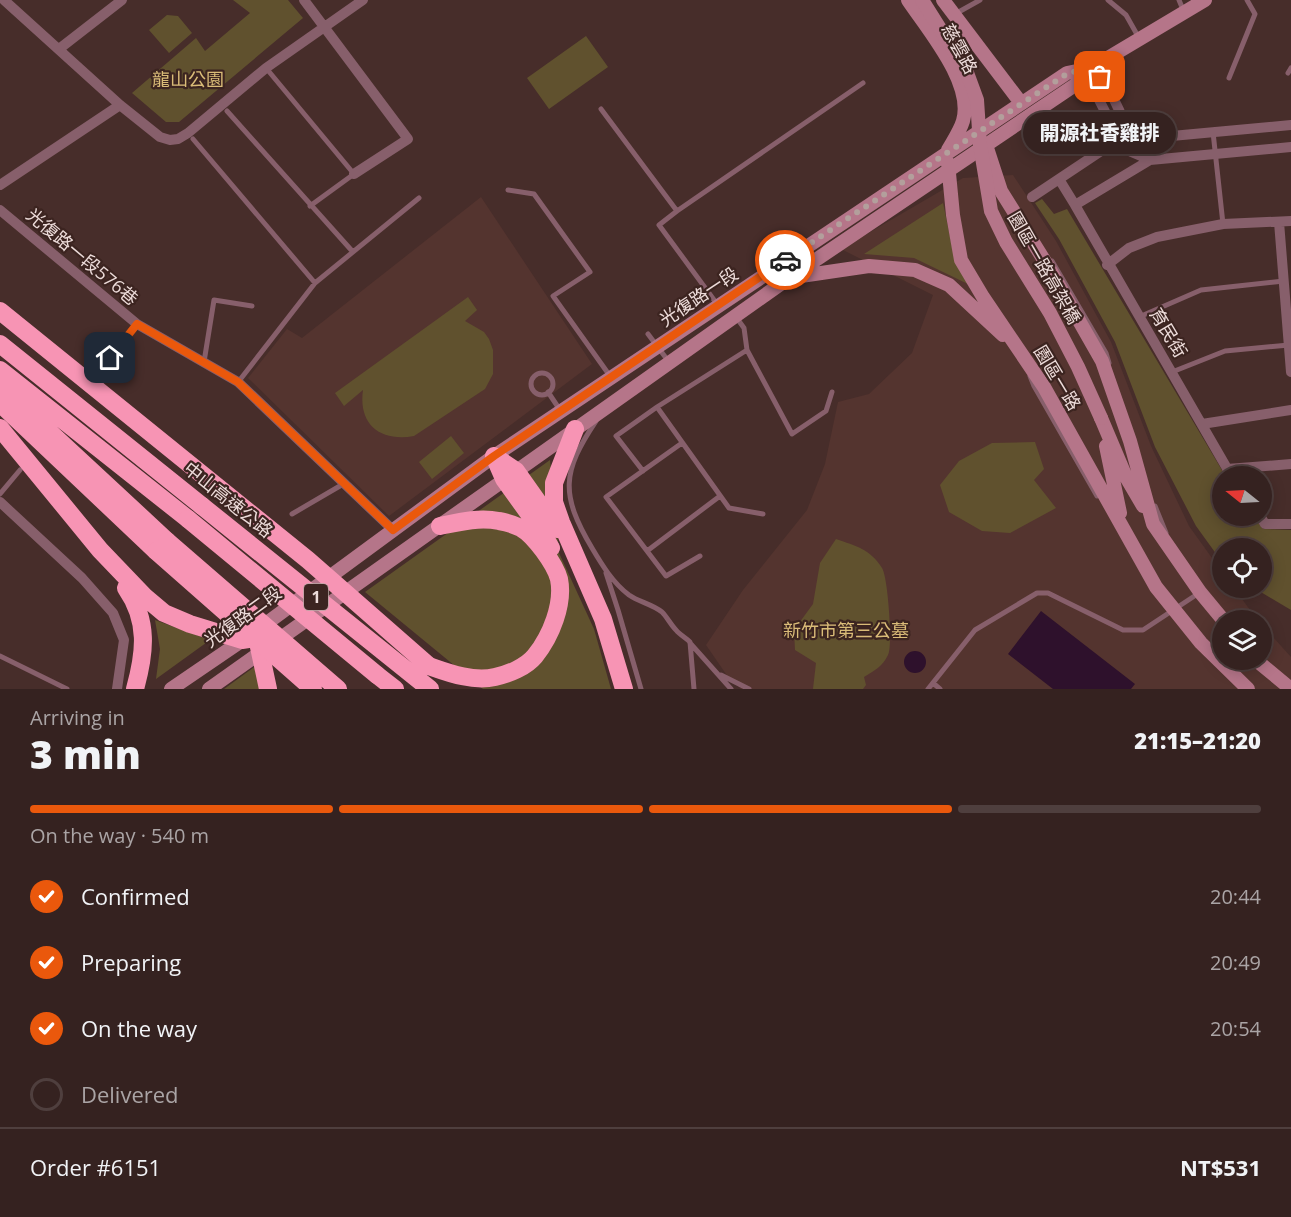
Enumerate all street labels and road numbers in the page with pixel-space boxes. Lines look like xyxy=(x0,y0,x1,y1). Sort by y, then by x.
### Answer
street label: 慈雲路 xyxy=(936,19,983,78)
street label: 光復路一段576巷 xyxy=(22,202,144,310)
street label: 園區一路高架橋 xyxy=(1003,207,1087,328)
street label: 光復路一段 xyxy=(654,261,742,331)
street label: 育民街 xyxy=(1145,303,1193,362)
street label: 園區一路 xyxy=(1029,340,1087,415)
street label: 中山高速公路 xyxy=(179,456,278,543)
street label: 光復路二段 xyxy=(199,580,286,652)
road number: 1 xyxy=(304,584,328,610)

